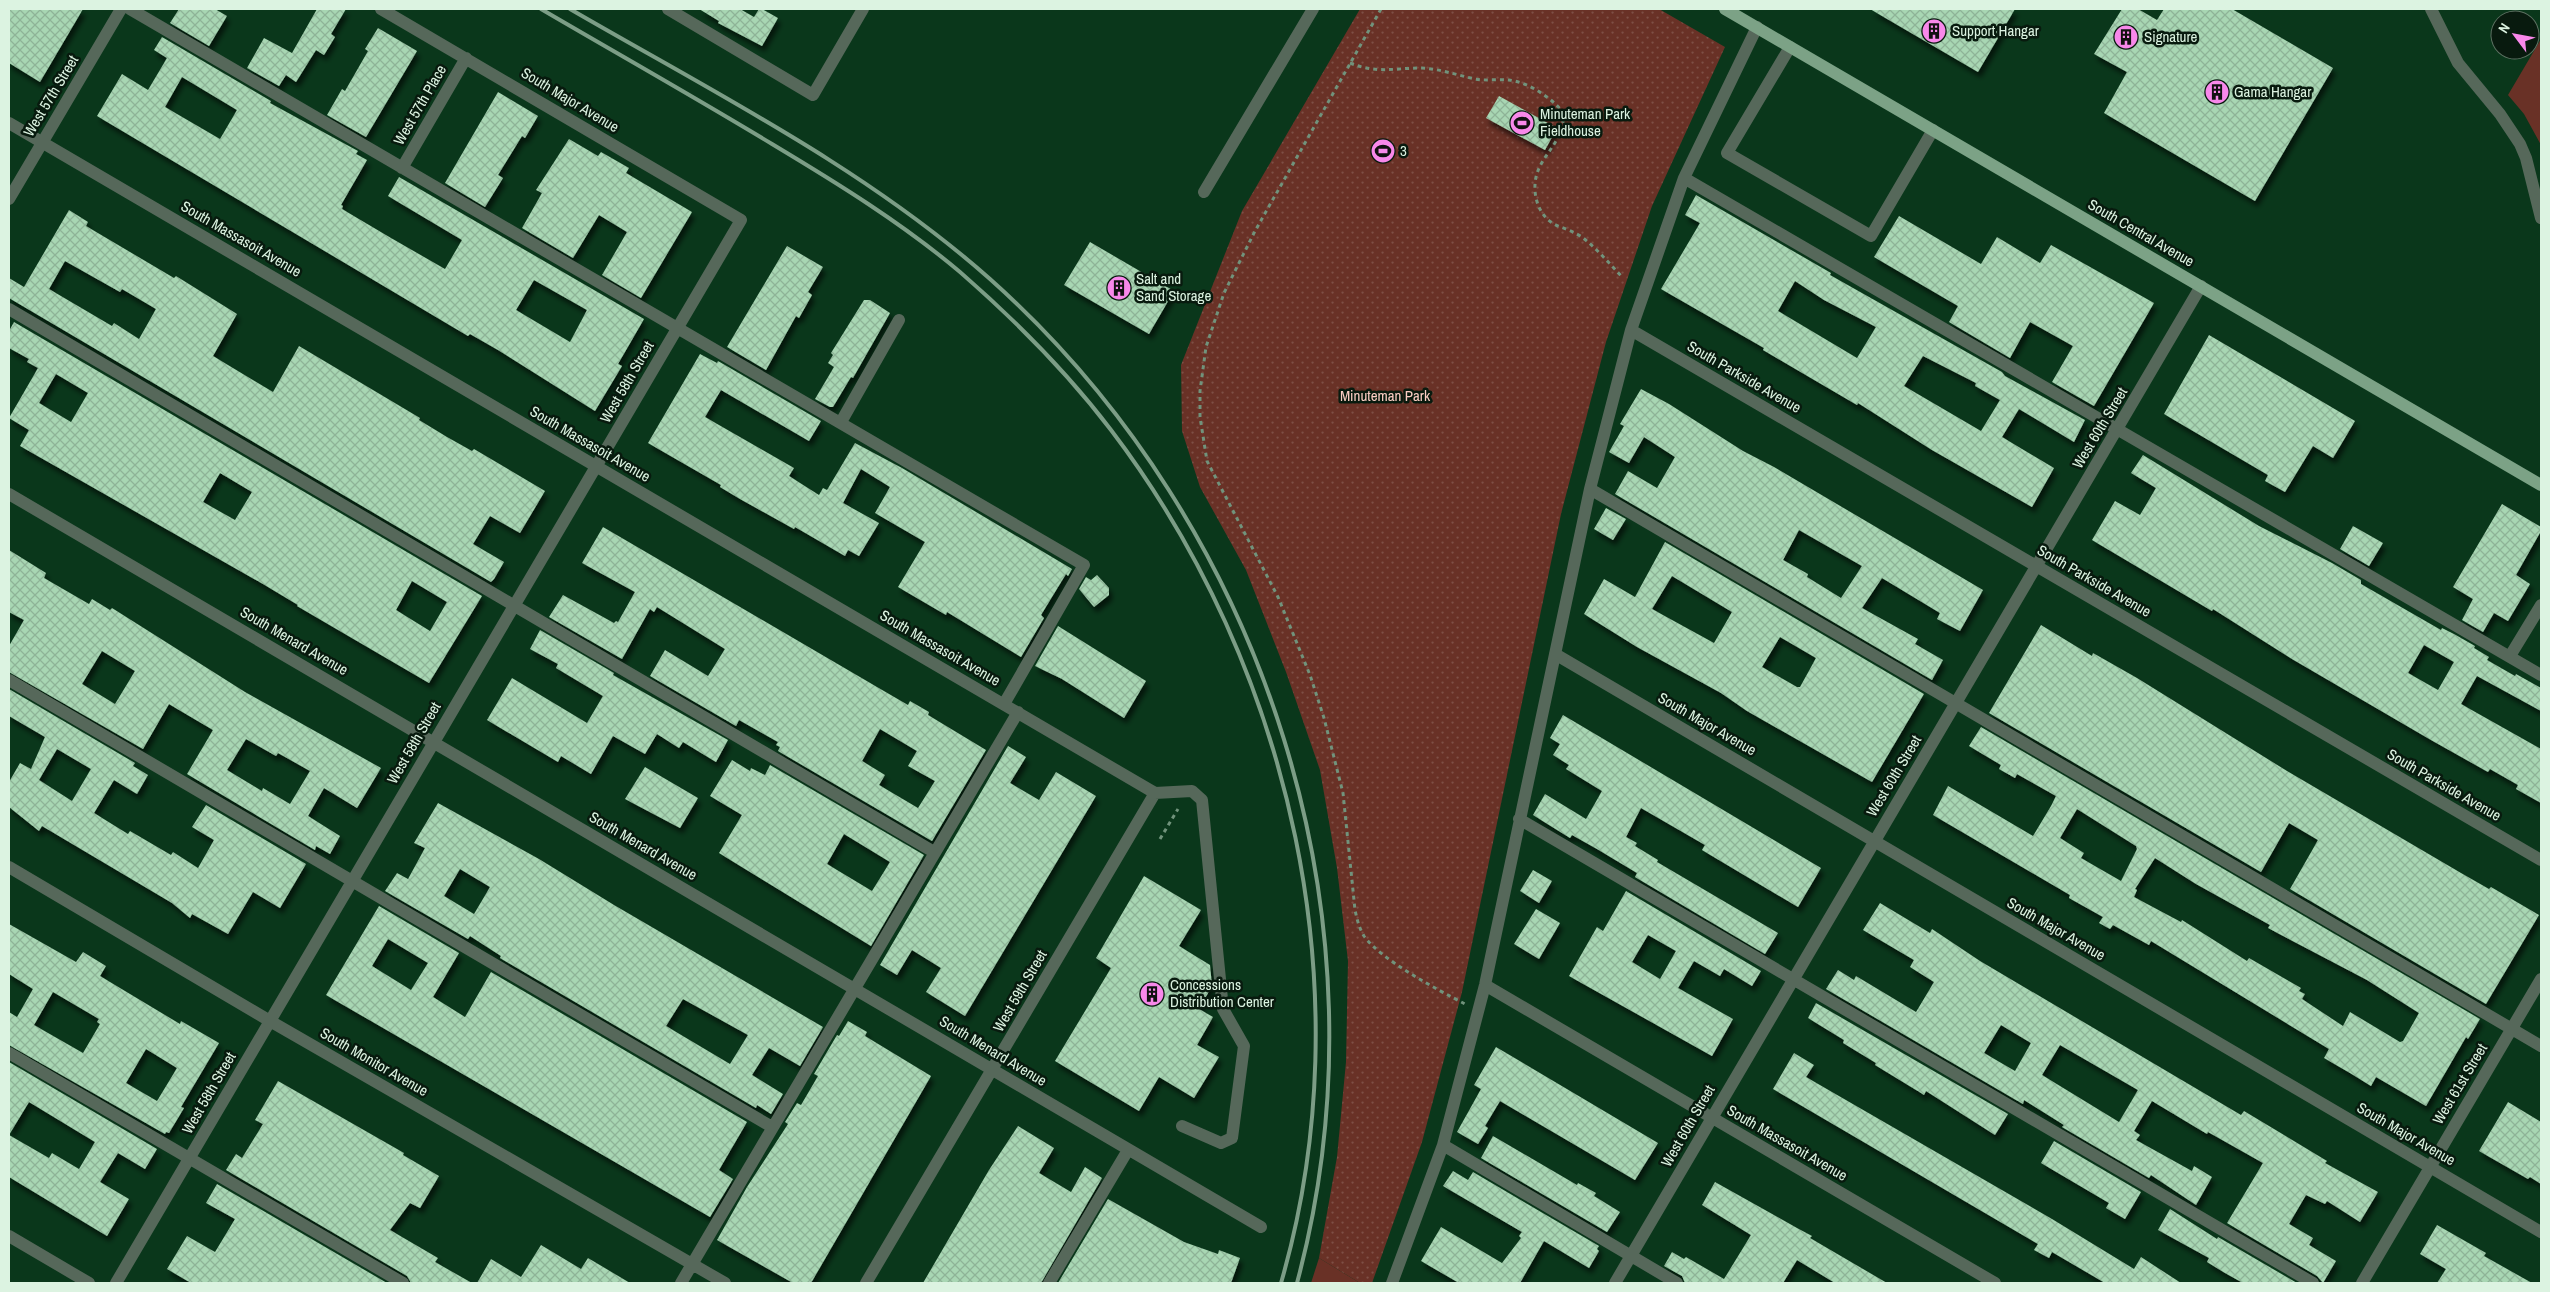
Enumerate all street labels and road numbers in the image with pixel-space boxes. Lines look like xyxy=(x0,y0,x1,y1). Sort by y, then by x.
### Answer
street label: West 57th Street xyxy=(18,51,83,140)
street label: West 57th Place xyxy=(388,61,451,149)
street label: South Major Avenue xyxy=(517,62,623,137)
street label: South Central Avenue xyxy=(2084,194,2198,272)
street label: South Massasoit Avenue xyxy=(177,196,305,282)
street label: South Parkside Avenue xyxy=(1683,335,1805,418)
street label: West 58th Street xyxy=(595,336,659,427)
street label: West 60th Street xyxy=(2067,383,2132,472)
street label: South Massasoit Avenue xyxy=(526,401,654,487)
street label: South Parkside Avenue xyxy=(2033,539,2155,622)
street label: South Menard Avenue xyxy=(236,601,352,680)
street label: South Massasoit Avenue xyxy=(876,605,1004,691)
street label: South Major Avenue xyxy=(1654,687,1761,760)
street label: West 58th Street xyxy=(382,697,446,788)
street label: West 60th Street xyxy=(1861,731,1926,820)
street label: South Parkside Avenue xyxy=(2383,743,2505,826)
street label: South Menard Avenue xyxy=(585,806,701,885)
street label: South Major Avenue xyxy=(2003,892,2110,965)
street label: West 59th Street xyxy=(988,945,1052,1036)
street label: South Menard Avenue xyxy=(936,1010,1051,1091)
street label: South Monitor Avenue xyxy=(316,1022,432,1101)
street label: West 61st Street xyxy=(2427,1039,2492,1128)
street label: West 58th Street xyxy=(177,1047,241,1138)
street label: West 60th Street xyxy=(1656,1080,1720,1171)
street label: South Major Avenue xyxy=(2353,1097,2460,1170)
street label: South Massasoit Avenue xyxy=(1723,1100,1851,1186)

